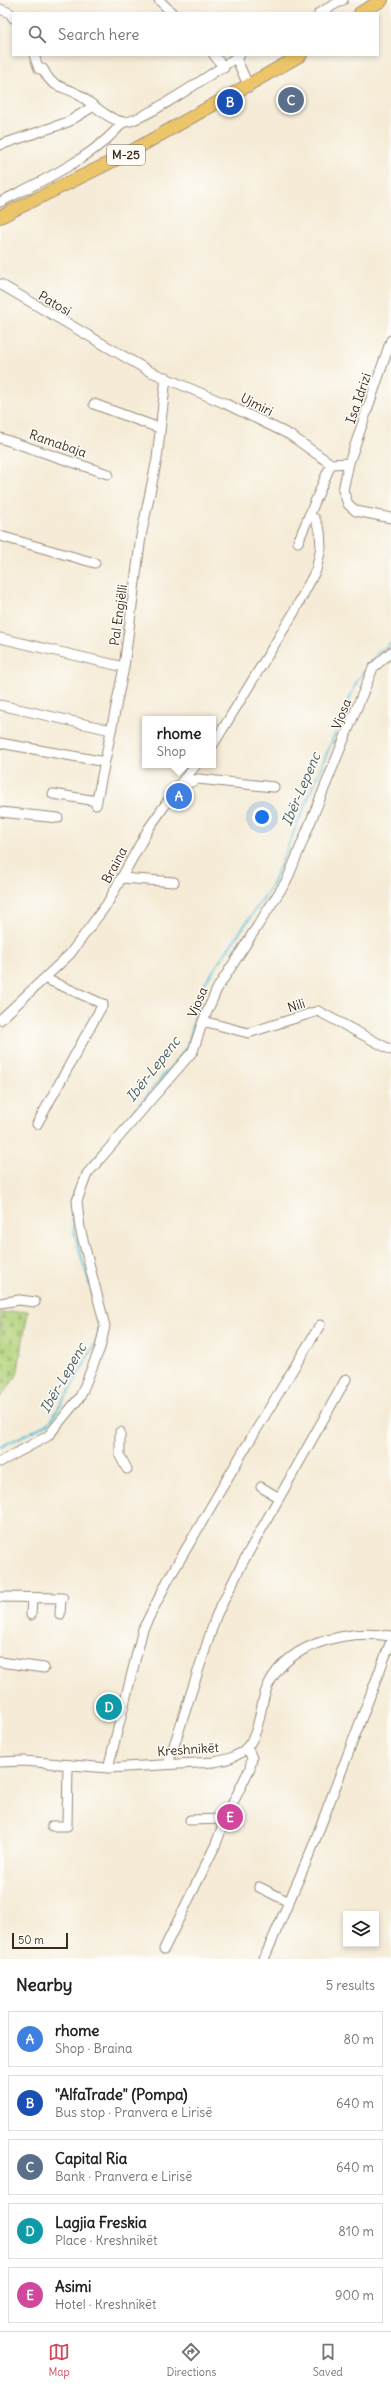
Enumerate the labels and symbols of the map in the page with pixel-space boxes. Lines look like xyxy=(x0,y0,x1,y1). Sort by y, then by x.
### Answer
pin: C xyxy=(278,85,304,115)
pin: B xyxy=(217,87,243,117)
road number: M-25 xyxy=(107,145,145,165)
street label: Patosi xyxy=(35,287,74,320)
street label: Isa Idrizi xyxy=(342,370,375,426)
street label: Ujmiri xyxy=(238,389,276,420)
street label: Ramabaja xyxy=(27,426,89,461)
street label: Pal Engjëlli xyxy=(106,583,131,647)
street label: Vjosa xyxy=(328,696,355,732)
water label: Ibër-Lepenc xyxy=(278,748,325,828)
pin: A xyxy=(166,781,192,811)
your location xyxy=(252,807,272,827)
street label: Braina xyxy=(98,844,131,886)
street label: Vjosa xyxy=(183,984,211,1020)
street label: Nili xyxy=(285,995,307,1016)
water label: Ibër-Lepenc xyxy=(122,1031,185,1105)
water label: Ibër-Lepenc xyxy=(36,1338,91,1416)
pin: D xyxy=(96,1692,122,1722)
street label: Kreshnikët xyxy=(157,1739,220,1760)
pin: E xyxy=(217,1802,243,1832)
scale bar xyxy=(12,1931,68,1950)

